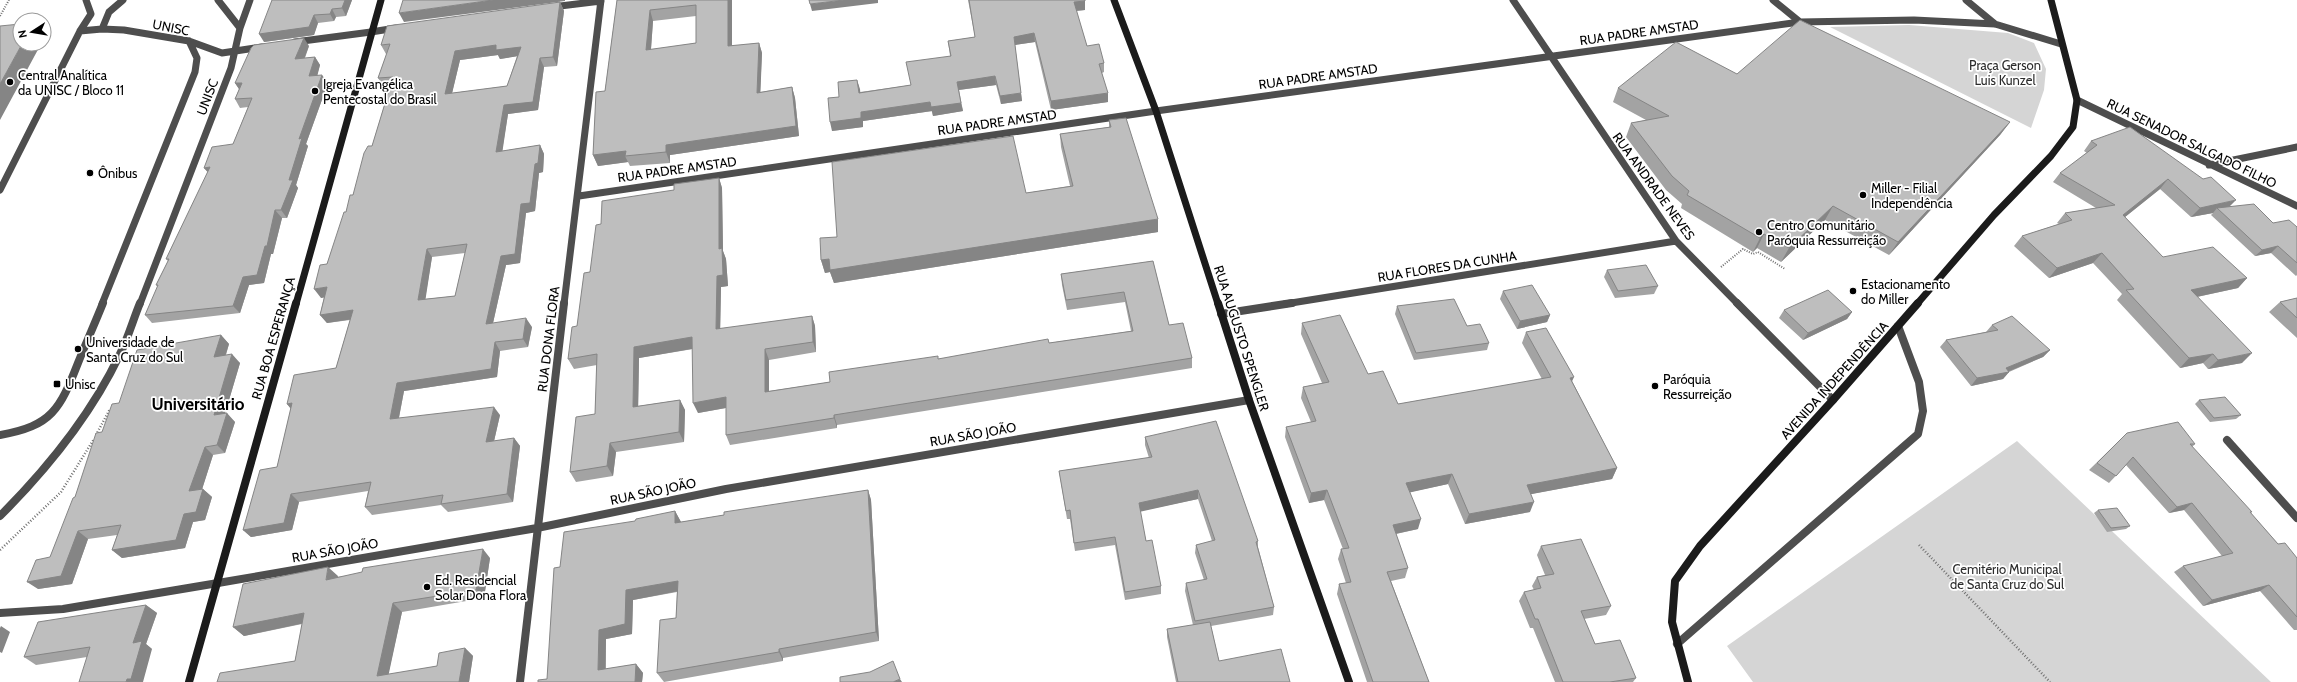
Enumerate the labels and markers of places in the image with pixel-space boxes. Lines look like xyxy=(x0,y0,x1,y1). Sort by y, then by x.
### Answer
place label: Central Analítica da UNISC / Bloco 11 xyxy=(18,67,124,98)
place label: Igreja Evangélica Pentecostal do Brasil xyxy=(323,76,436,107)
marker: Central Analítica da UNISC / Bloco 11 xyxy=(5,77,15,87)
marker: Igreja Evangélica Pentecostal do Brasil xyxy=(310,86,320,96)
place label: Ônibus xyxy=(98,165,138,181)
marker: Ônibus xyxy=(85,168,95,178)
place label: Miller - Filial Independência xyxy=(1871,180,1953,211)
marker: Miller - Filial Independência xyxy=(1858,190,1868,200)
place label: Centro Comunitário Paróquia Ressurreição xyxy=(1767,217,1886,248)
marker: Centro Comunitário Paróquia Ressurreição xyxy=(1754,227,1764,237)
place label: Estacionamento do Miller xyxy=(1861,276,1950,307)
marker: Estacionamento do Miller xyxy=(1848,286,1858,296)
place label: Universidade de Santa Cruz do Sul xyxy=(86,334,183,365)
marker: Universidade de Santa Cruz do Sul xyxy=(73,344,83,354)
place label: Paróquia Ressurreição xyxy=(1663,371,1732,402)
place label: Unisc xyxy=(65,376,96,392)
marker: Unisc xyxy=(52,379,62,389)
marker: Paróquia Ressurreição xyxy=(1650,381,1660,391)
place label: Ed. Residencial Solar Dona Flora xyxy=(435,572,527,603)
marker: Ed. Residencial Solar Dona Flora xyxy=(422,582,432,592)

